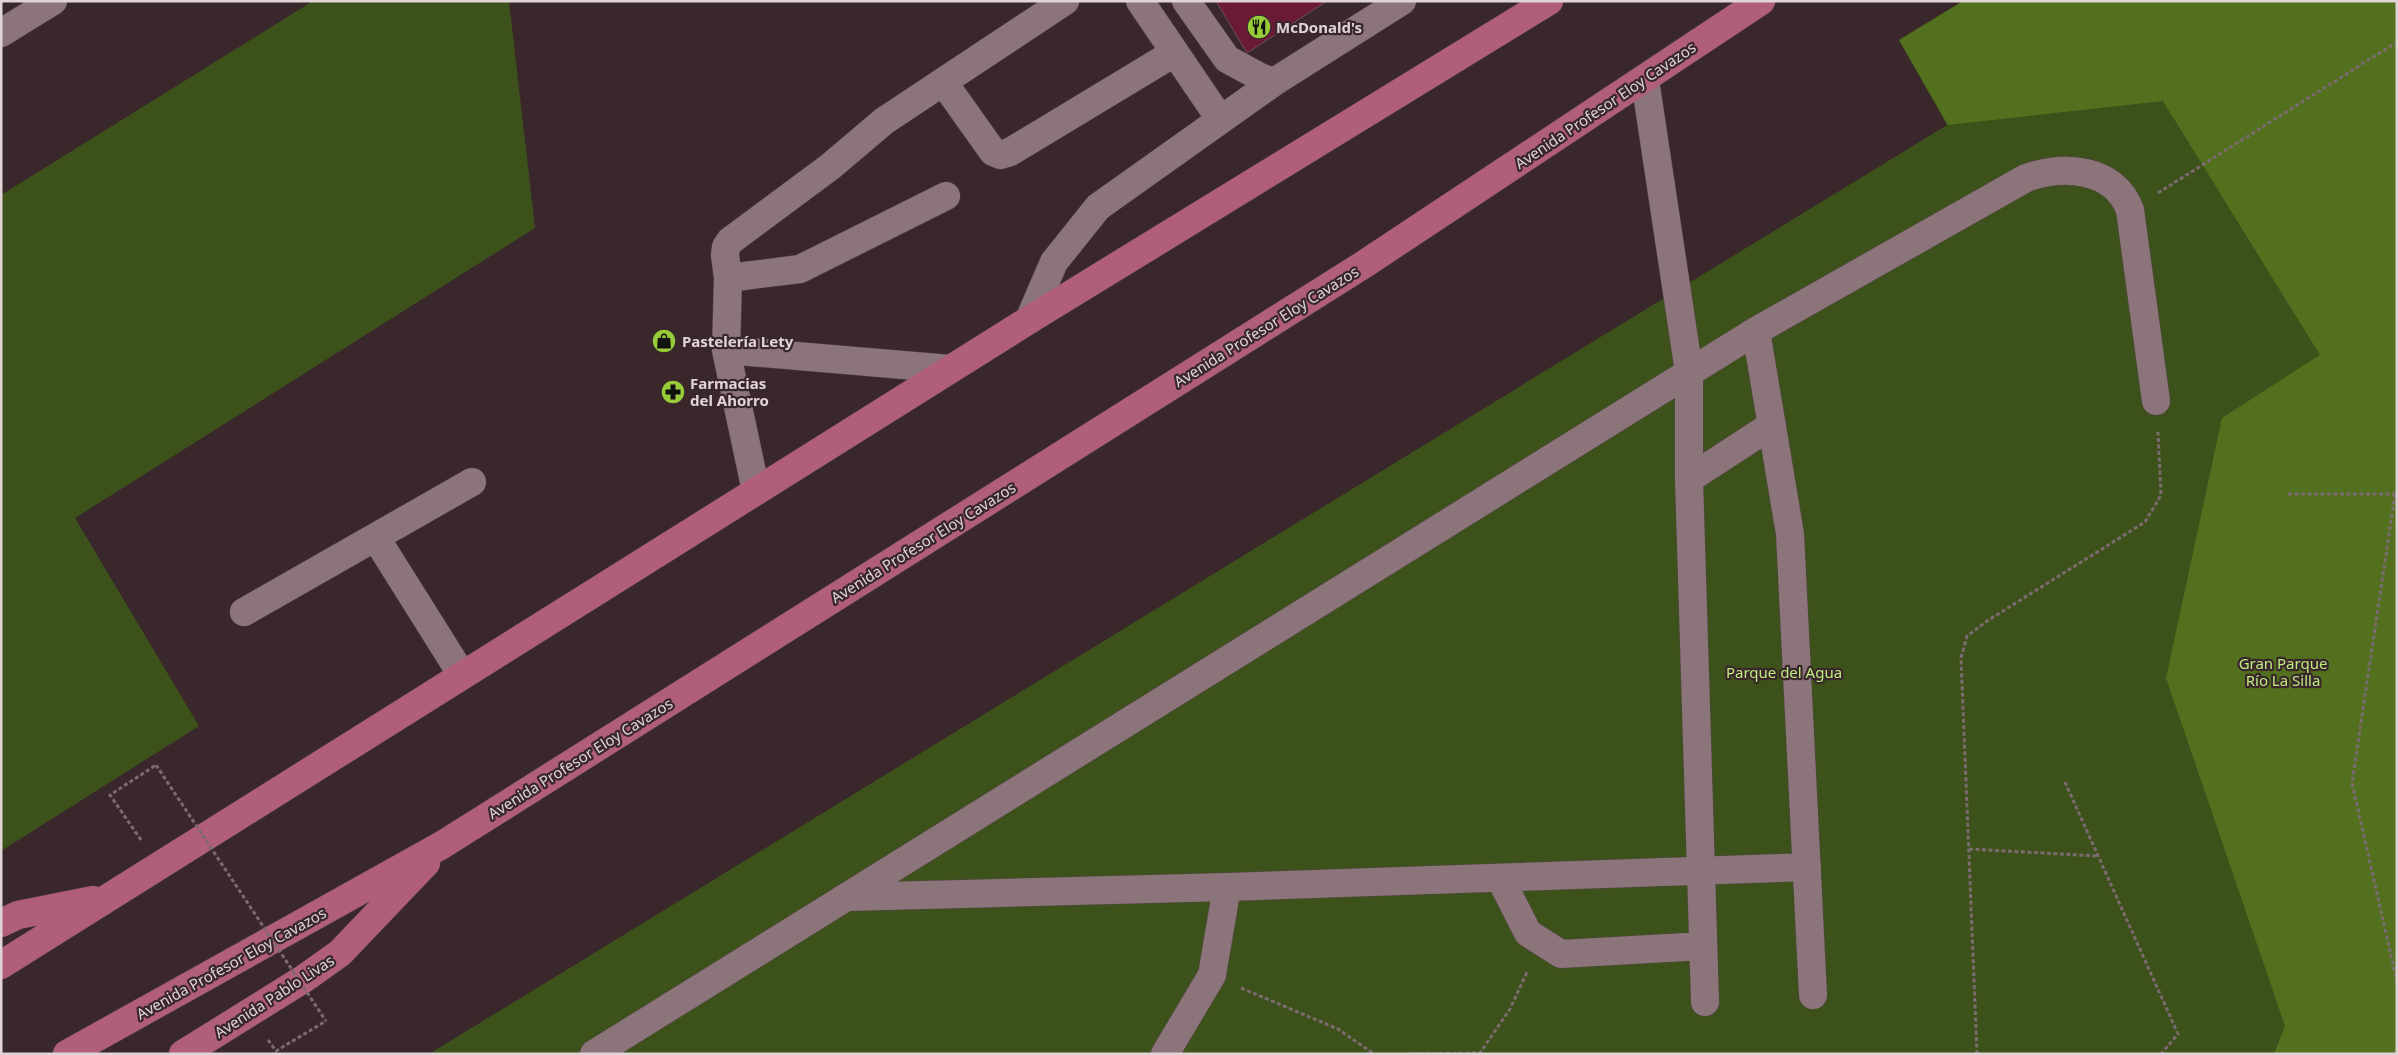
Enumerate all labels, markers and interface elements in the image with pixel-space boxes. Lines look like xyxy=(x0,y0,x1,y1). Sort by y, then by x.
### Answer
restaurant icon: McDonald's xyxy=(1246,14,1272,40)
place label: McDonald's xyxy=(1276,17,1362,37)
street label: Avenida Profesor Eloy Cavazos xyxy=(1511,37,1699,173)
street label: Avenida Profesor Eloy Cavazos xyxy=(1170,261,1362,391)
shop icon: Pastelería Lety xyxy=(651,328,677,354)
place label: Pastelería Lety xyxy=(682,331,794,351)
place label: Farmacias del Ahorro xyxy=(690,373,769,410)
pharmacy icon: Farmacias del Ahorro xyxy=(660,379,686,405)
street label: Avenida Profesor Eloy Cavazos xyxy=(827,477,1019,607)
park label: Gran Parque Río La Silla xyxy=(2239,653,2327,690)
park label: Parque del Agua xyxy=(1726,662,1842,682)
street label: Avenida Profesor Eloy Cavazos xyxy=(484,693,676,823)
street label: Avenida Profesor Eloy Cavazos xyxy=(132,902,330,1024)
street label: Avenida Pablo Livas xyxy=(210,950,338,1042)

